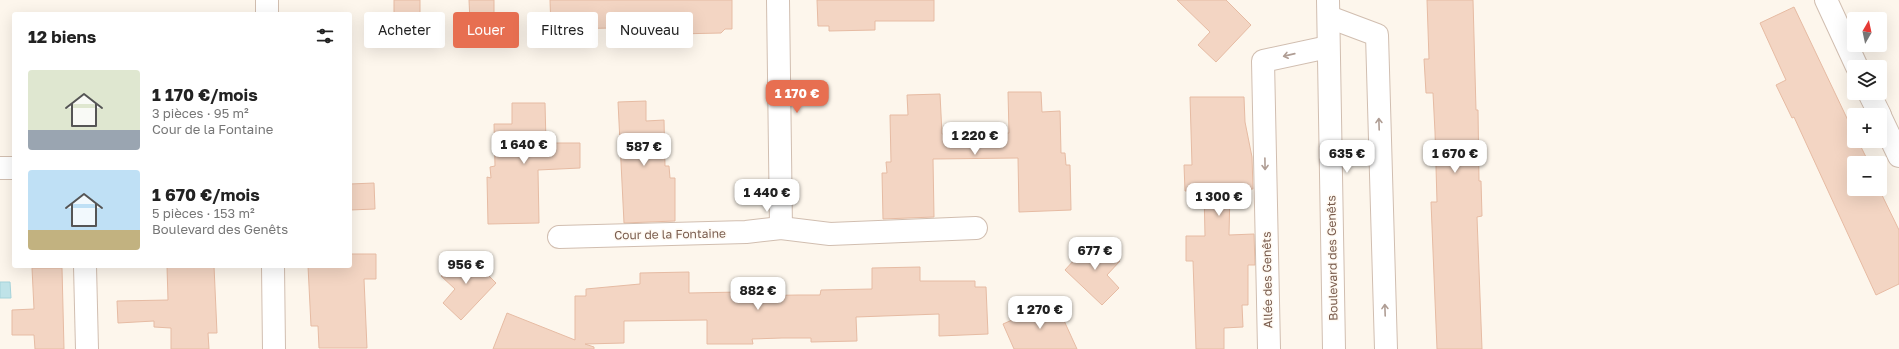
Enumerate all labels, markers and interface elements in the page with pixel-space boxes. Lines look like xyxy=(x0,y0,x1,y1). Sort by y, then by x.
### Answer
chip: Acheter xyxy=(364,12,445,48)
chip: Louer xyxy=(453,12,519,48)
chip: Filtres xyxy=(527,12,598,48)
chip: Nouveau xyxy=(606,12,693,48)
north arrow xyxy=(1847,12,1887,52)
map controls xyxy=(1847,12,1887,196)
icon: filters xyxy=(314,25,336,47)
text: 12 biens xyxy=(28,26,96,47)
one-way arrow xyxy=(1283,51,1296,59)
button: layers xyxy=(1847,60,1887,100)
pin: 1 170 € xyxy=(760,80,834,114)
text: 1 170 €/mois xyxy=(152,84,258,105)
text: 1 170 € xyxy=(775,85,819,101)
icon: home xyxy=(60,86,108,134)
text: 3 pièces · 95 m² xyxy=(152,105,249,121)
button: + xyxy=(1847,108,1887,148)
one-way arrow xyxy=(1376,118,1383,131)
text: Cour de la Fontaine xyxy=(152,121,273,137)
pin: 1 220 € xyxy=(938,122,1012,156)
text: 1 220 € xyxy=(952,127,998,143)
pin: 1 640 € xyxy=(487,131,561,165)
pin: 587 € xyxy=(616,133,672,167)
text: 1 640 € xyxy=(500,136,548,152)
text: 587 € xyxy=(626,138,662,154)
pin: 635 € xyxy=(1319,140,1375,174)
pin: 1 670 € xyxy=(1418,140,1492,174)
text: 635 € xyxy=(1329,145,1365,161)
text: 1 670 € xyxy=(1432,145,1478,161)
button: − xyxy=(1847,156,1887,196)
one-way arrow xyxy=(1262,157,1269,170)
pin: 1 440 € xyxy=(730,179,804,213)
pin: 1 300 € xyxy=(1182,183,1256,217)
text: 1 670 €/mois xyxy=(152,184,260,205)
text: 1 440 € xyxy=(743,184,791,200)
icon: home xyxy=(60,186,108,234)
text: 1 300 € xyxy=(1195,188,1243,204)
street label: Boulevard des Genêts xyxy=(1323,195,1341,321)
text: 5 pièces · 153 m² xyxy=(152,205,255,221)
text: Boulevard des Genêts xyxy=(152,221,288,237)
street label: Cour de la Fontaine xyxy=(614,226,726,242)
street label: Allée des Genêts xyxy=(1259,231,1275,329)
pin: 677 € xyxy=(1067,237,1123,271)
text: 677 € xyxy=(1078,242,1112,258)
pin: 956 € xyxy=(438,251,494,285)
text: 956 € xyxy=(448,256,484,272)
pin: 882 € xyxy=(730,277,786,311)
text: 882 € xyxy=(740,282,777,298)
pin: 1 270 € xyxy=(1003,296,1077,330)
text: 1 270 € xyxy=(1017,301,1063,317)
one-way arrow xyxy=(1381,304,1389,317)

